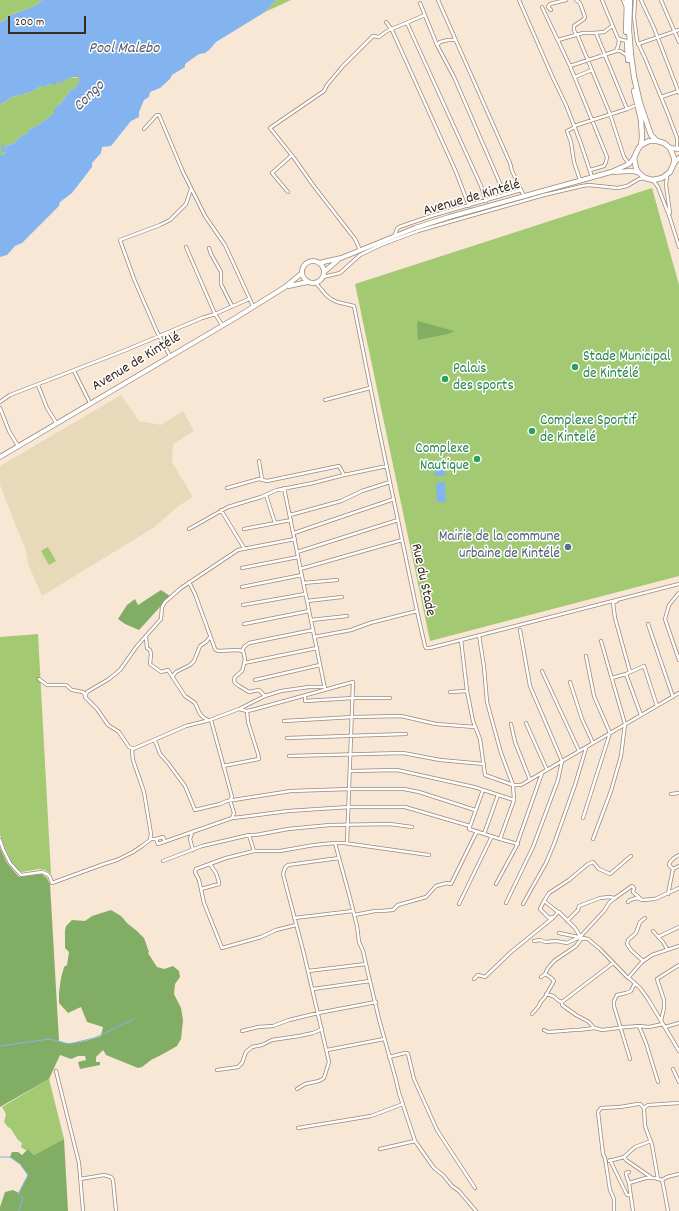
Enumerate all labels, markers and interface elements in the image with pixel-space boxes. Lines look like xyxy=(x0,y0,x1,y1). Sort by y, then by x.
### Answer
scale bar xyxy=(10,8,88,34)
text: 200 m xyxy=(15,14,44,31)
water label: Pool Malebo xyxy=(89,40,159,60)
water label: Congo xyxy=(70,77,110,117)
street label: Avenue de Kintélé xyxy=(421,177,523,221)
street label: Avenue de Kintélé xyxy=(89,329,185,397)
place label: Stade Municipal de Kintélé xyxy=(583,349,670,384)
place label: Palais des sports xyxy=(453,361,514,396)
marker: Stade Municipal de Kintélé xyxy=(570,362,580,372)
marker: Palais des sports xyxy=(440,374,450,384)
place label: Complexe Sportif de Kintelé xyxy=(540,413,636,448)
marker: Complexe Sportif de Kintelé xyxy=(527,426,537,436)
place label: Complexe Nautique xyxy=(415,441,469,476)
marker: Complexe Nautique xyxy=(472,454,482,464)
place label: Mairie de la commune urbaine de Kintélé xyxy=(439,529,560,564)
street label: Rue du Stade xyxy=(406,542,438,618)
marker: Mairie de la commune urbaine de Kintélé xyxy=(563,542,573,552)

